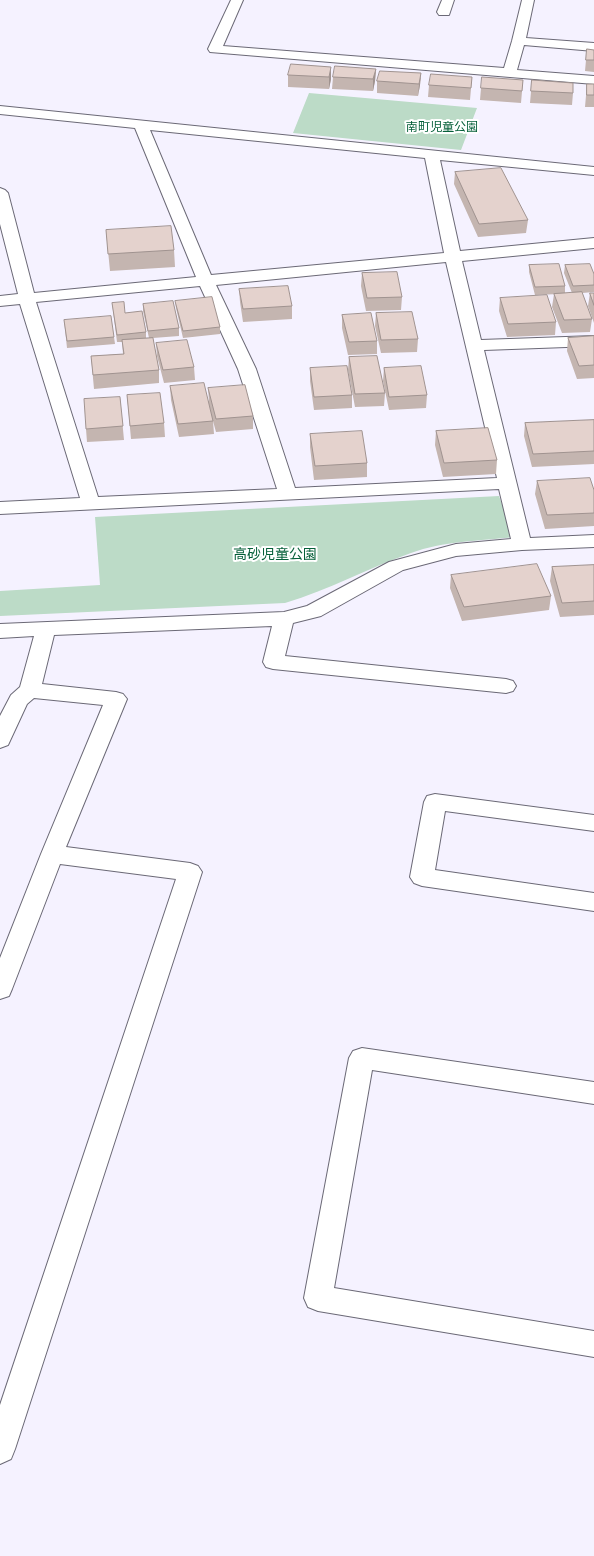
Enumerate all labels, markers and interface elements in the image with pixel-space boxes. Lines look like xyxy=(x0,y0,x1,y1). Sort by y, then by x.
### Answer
park label: 南町児童公園 xyxy=(406,120,478,134)
park label: 高砂児童公園 xyxy=(233,547,317,563)

